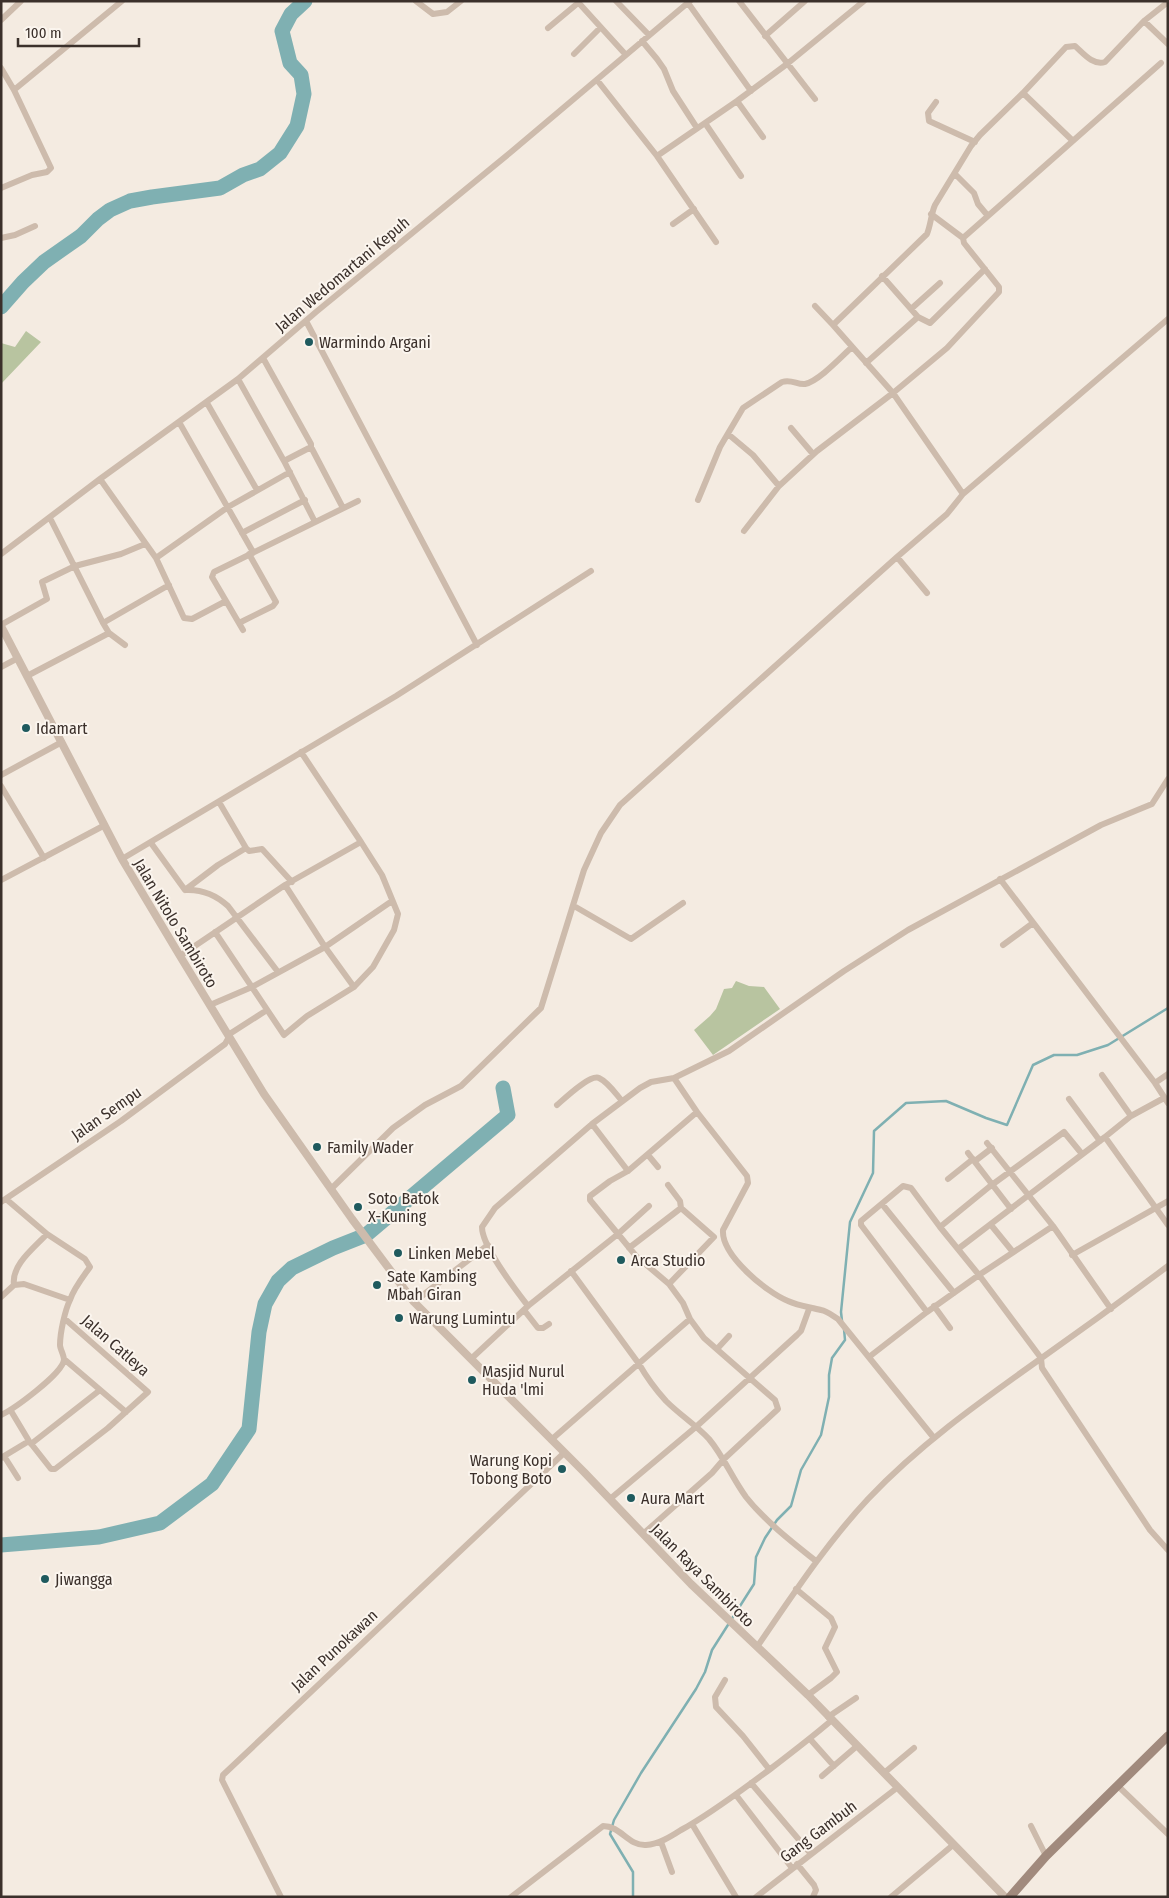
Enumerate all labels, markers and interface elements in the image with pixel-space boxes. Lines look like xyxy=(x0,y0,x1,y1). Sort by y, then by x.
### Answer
scale bar xyxy=(18,15,139,47)
text: 100 m xyxy=(25,24,62,42)
street label: Jalan Wedomartani Kepuh xyxy=(271,213,413,336)
place label: Warmindo Argani xyxy=(319,333,431,352)
marker: Warmindo Argani xyxy=(303,336,315,348)
place label: Idamart xyxy=(36,719,88,738)
marker: Idamart xyxy=(20,722,32,734)
street label: Jalan Nitolo Sambiroto xyxy=(130,855,222,991)
street label: Jalan Sempu xyxy=(68,1082,145,1144)
place label: Family Wader xyxy=(327,1138,414,1157)
marker: Family Wader xyxy=(311,1141,323,1153)
place label: Soto Batok X-Kuning xyxy=(368,1189,440,1226)
marker: Soto Batok X-Kuning xyxy=(352,1201,364,1213)
place label: Linken Mebel xyxy=(408,1244,495,1263)
marker: Linken Mebel xyxy=(392,1247,404,1259)
place label: Arca Studio xyxy=(631,1251,705,1270)
marker: Arca Studio xyxy=(615,1254,627,1266)
place label: Sate Kambing Mbah Giran xyxy=(387,1267,477,1304)
marker: Sate Kambing Mbah Giran xyxy=(371,1279,383,1291)
place label: Warung Lumintu xyxy=(409,1309,516,1328)
street label: Jalan Catleya xyxy=(78,1311,154,1380)
marker: Warung Lumintu xyxy=(393,1312,405,1324)
place label: Masjid Nurul Huda 'lmi xyxy=(482,1362,565,1399)
marker: Masjid Nurul Huda 'lmi xyxy=(466,1374,478,1386)
place label: Warung Kopi Tobong Boto xyxy=(470,1451,552,1488)
marker: Warung Kopi Tobong Boto xyxy=(556,1463,568,1475)
place label: Aura Mart xyxy=(641,1489,705,1508)
marker: Aura Mart xyxy=(625,1492,637,1504)
street label: Jalan Raya Sambiroto xyxy=(647,1520,758,1631)
place label: Jiwangga xyxy=(55,1570,113,1589)
marker: Jiwangga xyxy=(39,1573,51,1585)
street label: Jalan Punokawan xyxy=(287,1606,381,1695)
street label: Gang Gambuh xyxy=(776,1796,860,1866)

